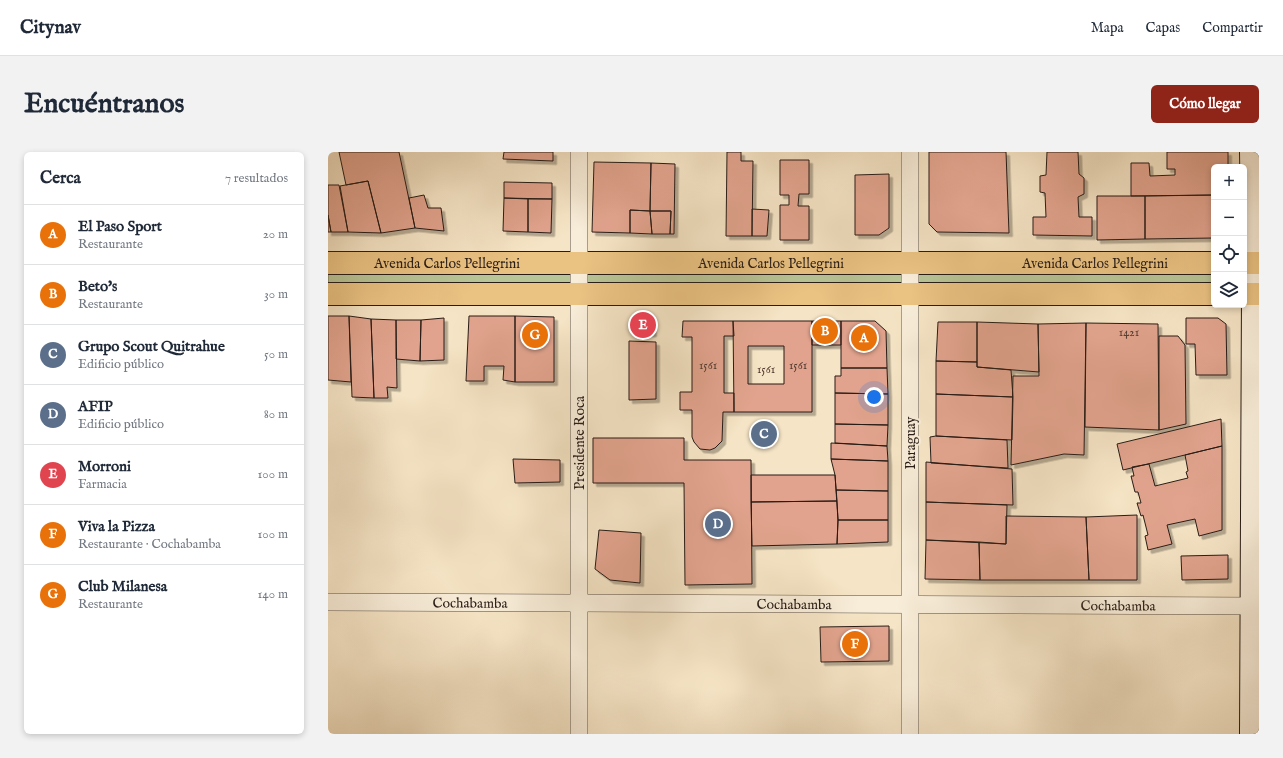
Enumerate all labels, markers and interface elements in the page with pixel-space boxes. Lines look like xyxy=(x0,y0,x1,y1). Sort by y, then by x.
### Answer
text: Citynav xyxy=(20,16,81,40)
text: Mapa xyxy=(1091,19,1124,37)
text: Capas xyxy=(1146,19,1180,37)
text: Compartir xyxy=(1202,19,1263,37)
button: Cómo llegar xyxy=(1151,85,1259,123)
text: Encuéntranos xyxy=(24,87,184,122)
map controls xyxy=(1211,164,1247,308)
button: + xyxy=(1211,164,1247,200)
text: Cerca xyxy=(40,168,81,189)
text: 7 resultados xyxy=(225,170,288,187)
button: − xyxy=(1211,200,1247,236)
text: El Paso Sport xyxy=(78,217,162,236)
text: A xyxy=(49,226,57,243)
text: 20 m xyxy=(263,226,288,243)
text: Restaurante xyxy=(78,236,143,253)
button: locate xyxy=(1211,236,1247,272)
street label: Avenida Carlos Pellegrini xyxy=(373,255,520,273)
street label: Avenida Carlos Pellegrini xyxy=(697,255,844,273)
street label: Avenida Carlos Pellegrini xyxy=(1021,255,1168,273)
button: layers xyxy=(1211,272,1247,308)
text: Beto's xyxy=(78,277,117,296)
text: B xyxy=(49,286,57,303)
text: 30 m xyxy=(264,286,288,303)
text: Restaurante xyxy=(78,296,143,313)
pin: E xyxy=(630,310,656,340)
pin: B xyxy=(812,316,838,346)
pin: G xyxy=(522,320,548,350)
pin: A xyxy=(851,323,877,353)
house number: 1421 xyxy=(1119,325,1139,340)
text: Grupo Scout Quitrahue xyxy=(78,337,225,356)
text: C xyxy=(48,346,58,363)
text: 50 m xyxy=(264,346,288,363)
text: Edificio público xyxy=(78,356,164,373)
house number: 1561 xyxy=(699,358,717,373)
house number: 1561 xyxy=(789,358,807,373)
house number: 1561 xyxy=(757,362,775,377)
your location xyxy=(864,387,884,407)
street label: Presidente Roca xyxy=(571,395,589,490)
text: AFIP xyxy=(78,397,113,416)
text: D xyxy=(48,406,58,423)
text: 80 m xyxy=(264,406,288,423)
text: Edificio público xyxy=(78,416,164,433)
street label: Paraguay xyxy=(902,416,920,469)
pin: C xyxy=(751,419,777,449)
text: Morroni xyxy=(78,457,131,476)
text: E xyxy=(48,466,58,483)
text: 100 m xyxy=(258,466,288,483)
text: Farmacia xyxy=(78,476,127,493)
pin: D xyxy=(705,509,731,539)
text: Viva la Pizza xyxy=(78,517,155,536)
text: F xyxy=(49,526,57,543)
text: 100 m xyxy=(258,526,288,543)
text: Restaurante · Cochabamba xyxy=(78,536,221,553)
text: Club Milanesa xyxy=(78,577,167,596)
text: G xyxy=(48,586,58,603)
text: 140 m xyxy=(258,586,288,603)
street label: Cochabamba xyxy=(432,594,508,613)
text: Restaurante xyxy=(78,596,143,613)
street label: Cochabamba xyxy=(756,596,832,614)
street label: Cochabamba xyxy=(1080,597,1156,616)
pin: F xyxy=(842,629,868,659)

